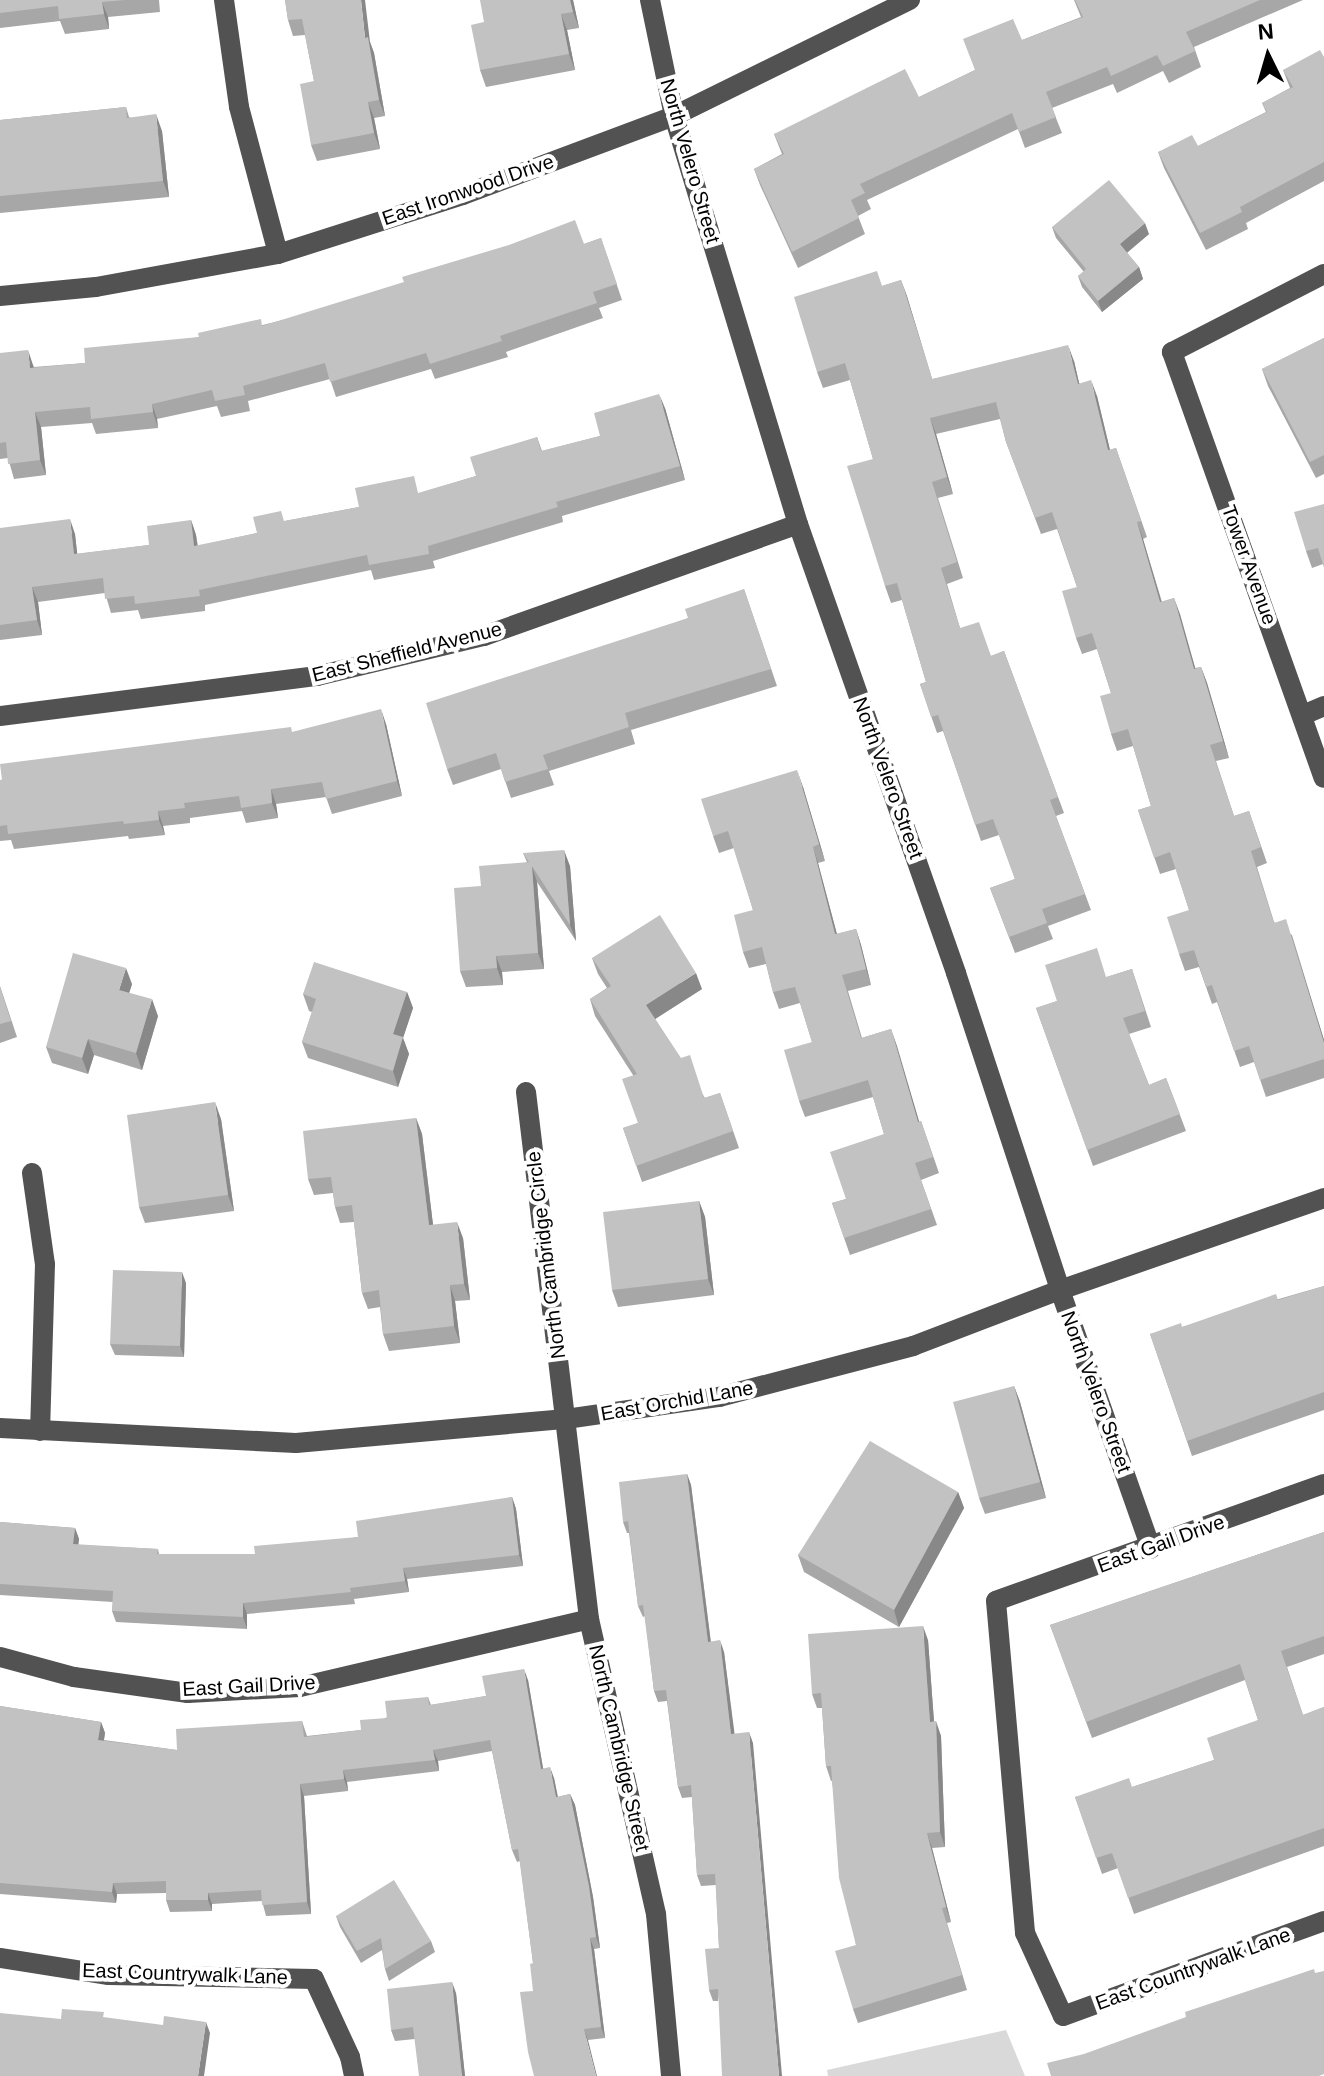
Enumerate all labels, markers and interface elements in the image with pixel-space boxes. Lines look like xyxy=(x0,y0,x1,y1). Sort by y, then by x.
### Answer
north arrow xyxy=(1228,16,1308,96)
text: N xyxy=(1257,18,1275,45)
street label: North Velero Street xyxy=(655,76,725,246)
street label: East Ironwood Drive xyxy=(379,149,557,231)
street label: Tower Avenue xyxy=(1216,502,1282,628)
street label: East Sheffield Avenue xyxy=(309,617,505,687)
street label: North Velero Street xyxy=(848,694,928,862)
street label: North Cambridge Circle xyxy=(521,1150,571,1360)
street label: North Velero Street xyxy=(1056,1308,1136,1476)
street label: East Orchid Lane xyxy=(599,1376,755,1426)
street label: East Gail Drive xyxy=(1094,1510,1228,1578)
street label: North Cambridge Street xyxy=(584,1642,654,1854)
street label: East Gail Drive xyxy=(182,1671,316,1701)
street label: East Countrywalk Lane xyxy=(1092,1923,1294,2015)
street label: East Countrywalk Lane xyxy=(82,1958,288,1990)

